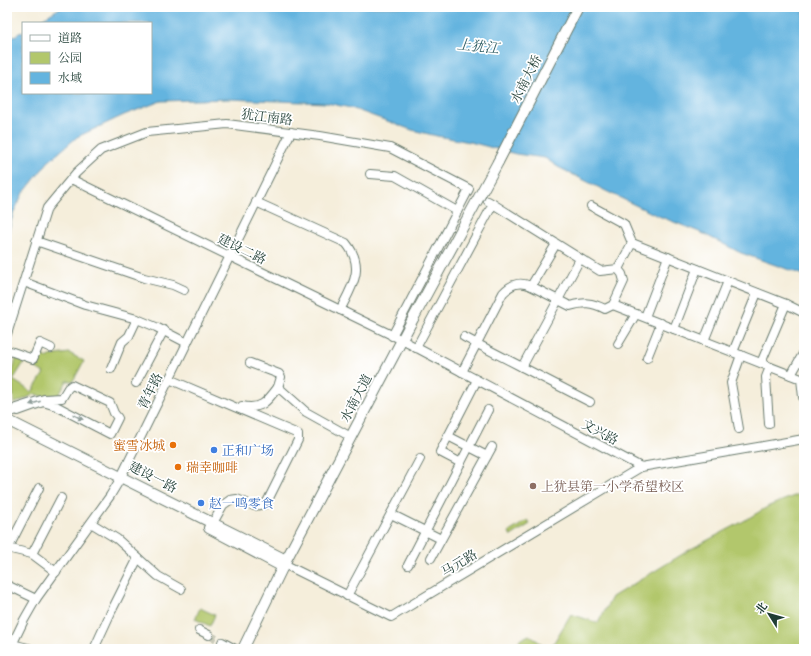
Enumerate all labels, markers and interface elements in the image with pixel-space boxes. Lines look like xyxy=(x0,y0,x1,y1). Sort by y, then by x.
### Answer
legend xyxy=(22,22,152,94)
text: 道路 xyxy=(58,29,82,46)
water label: 上犹江 xyxy=(456,34,502,58)
text: 公园 xyxy=(58,49,82,66)
street label: 水南大桥 xyxy=(506,52,546,106)
text: 水域 xyxy=(58,69,82,86)
street label: 犹江南路 xyxy=(240,104,294,130)
street label: 建设二路 xyxy=(214,229,270,269)
street label: 青年路 xyxy=(133,369,167,413)
street label: 水南大道 xyxy=(335,371,377,425)
one-way arrow xyxy=(28,400,40,406)
one-way arrow xyxy=(72,414,84,421)
street label: 文兴路 xyxy=(578,414,622,450)
place label: 蜜雪冰城 xyxy=(113,436,165,455)
marker: 蜜雪冰城 xyxy=(168,440,178,450)
place label: 正和广场 xyxy=(222,441,274,460)
marker: 正和广场 xyxy=(209,445,219,455)
street label: 建设一路 xyxy=(126,457,180,497)
place label: 瑞幸咖啡 xyxy=(186,458,238,477)
marker: 瑞幸咖啡 xyxy=(173,462,183,472)
place label: 上犹县第一小学希望校区 xyxy=(541,477,684,496)
marker: 上犹县第一小学希望校区 xyxy=(528,481,538,491)
place label: 赵一鸣零食 xyxy=(209,494,274,513)
marker: 赵一鸣零食 xyxy=(196,498,206,508)
street label: 马元路 xyxy=(437,545,481,581)
north arrow xyxy=(749,594,789,634)
text: 北 xyxy=(751,599,771,617)

